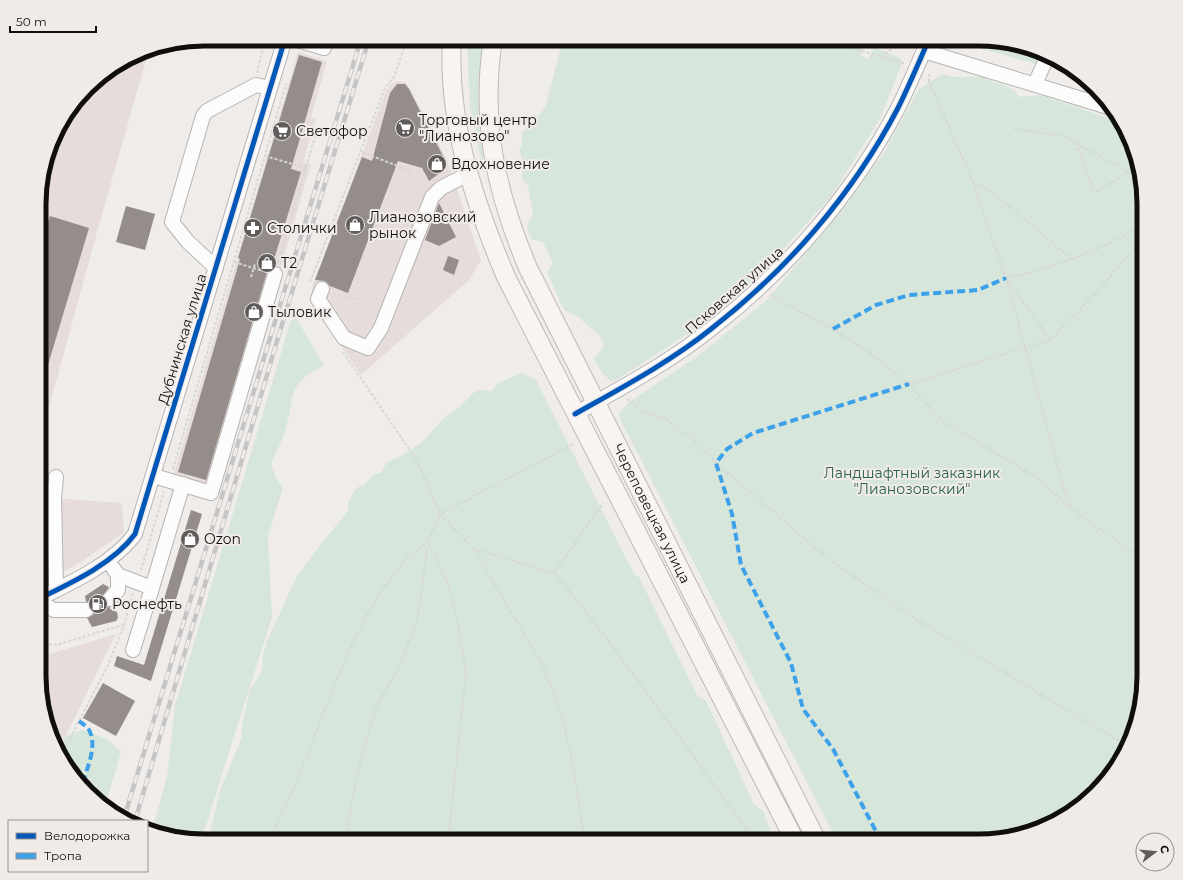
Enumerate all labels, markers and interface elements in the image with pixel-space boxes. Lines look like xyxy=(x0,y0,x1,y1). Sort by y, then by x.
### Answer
scale bar xyxy=(10,8,96,34)
text: 50 m xyxy=(16,14,47,29)
place label: Торговый центр "Лианозово" xyxy=(419,111,537,145)
supermarket icon: Торговый центр "Лианозово" xyxy=(394,117,416,139)
supermarket icon: Светофор xyxy=(271,120,293,142)
place label: Светофор xyxy=(296,122,368,140)
shop icon: Вдохновение xyxy=(426,153,448,175)
place label: Вдохновение xyxy=(451,155,550,173)
place label: Лианозовский рынок xyxy=(369,208,476,242)
shop icon: Лианозовский рынок xyxy=(344,214,366,236)
pharmacy icon: Столички xyxy=(242,217,264,239)
place label: Столички xyxy=(267,219,337,237)
street label: Псковская улица xyxy=(681,242,787,338)
shop icon: T2 xyxy=(256,252,278,274)
place label: T2 xyxy=(281,254,297,272)
street label: Дубнинская улица xyxy=(154,271,210,407)
shop icon: Тыловик xyxy=(243,301,265,323)
place label: Тыловик xyxy=(268,303,331,321)
street label: Череповецкая улица xyxy=(609,441,695,586)
park label: Ландшафтный заказник "Лианозовский" xyxy=(824,464,1000,498)
shop icon: Ozon xyxy=(179,528,201,550)
place label: Ozon xyxy=(204,530,241,548)
fuel station icon: Роснефть xyxy=(87,593,109,615)
place label: Роснефть xyxy=(112,595,182,613)
legend xyxy=(8,820,148,872)
text: Велодорожка xyxy=(44,828,130,843)
north arrow xyxy=(1135,832,1175,872)
text: С xyxy=(1157,843,1172,855)
text: Тропа xyxy=(44,848,82,863)

